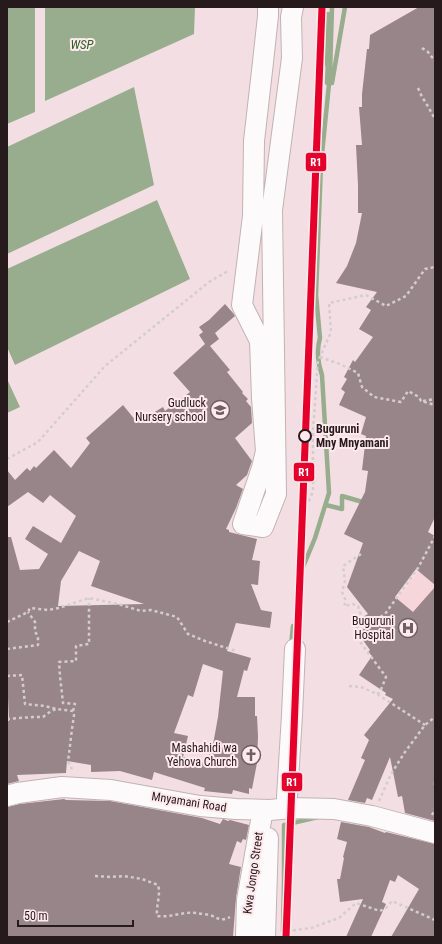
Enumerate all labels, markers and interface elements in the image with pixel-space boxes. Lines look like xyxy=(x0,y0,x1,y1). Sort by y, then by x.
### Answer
water label: WSP xyxy=(70,37,95,52)
line badge: R1 xyxy=(305,152,327,172)
text: R1 xyxy=(310,156,322,169)
place label: Gudluck Nursery school xyxy=(135,396,207,424)
school or university icon: Gudluck Nursery school xyxy=(209,399,231,421)
place label: Buguruni Mny Mnyamani xyxy=(316,422,389,450)
marker: Buguruni Mny Mnyamani xyxy=(298,429,312,443)
line badge: R1 xyxy=(293,462,315,482)
text: R1 xyxy=(298,466,310,479)
place label: Buguruni Hospital xyxy=(352,614,394,642)
hospital icon: Buguruni Hospital xyxy=(397,617,419,639)
place label: Mashahidi wa Yehova Church xyxy=(167,741,237,769)
church icon: Mashahidi wa Yehova Church xyxy=(240,744,262,766)
line badge: R1 xyxy=(281,772,303,792)
text: R1 xyxy=(286,776,298,789)
street label: Mnyamani Road xyxy=(151,789,228,815)
street label: Kwa Jongo Street xyxy=(240,831,266,915)
scale bar xyxy=(18,902,133,928)
text: 50 m xyxy=(24,909,48,923)

